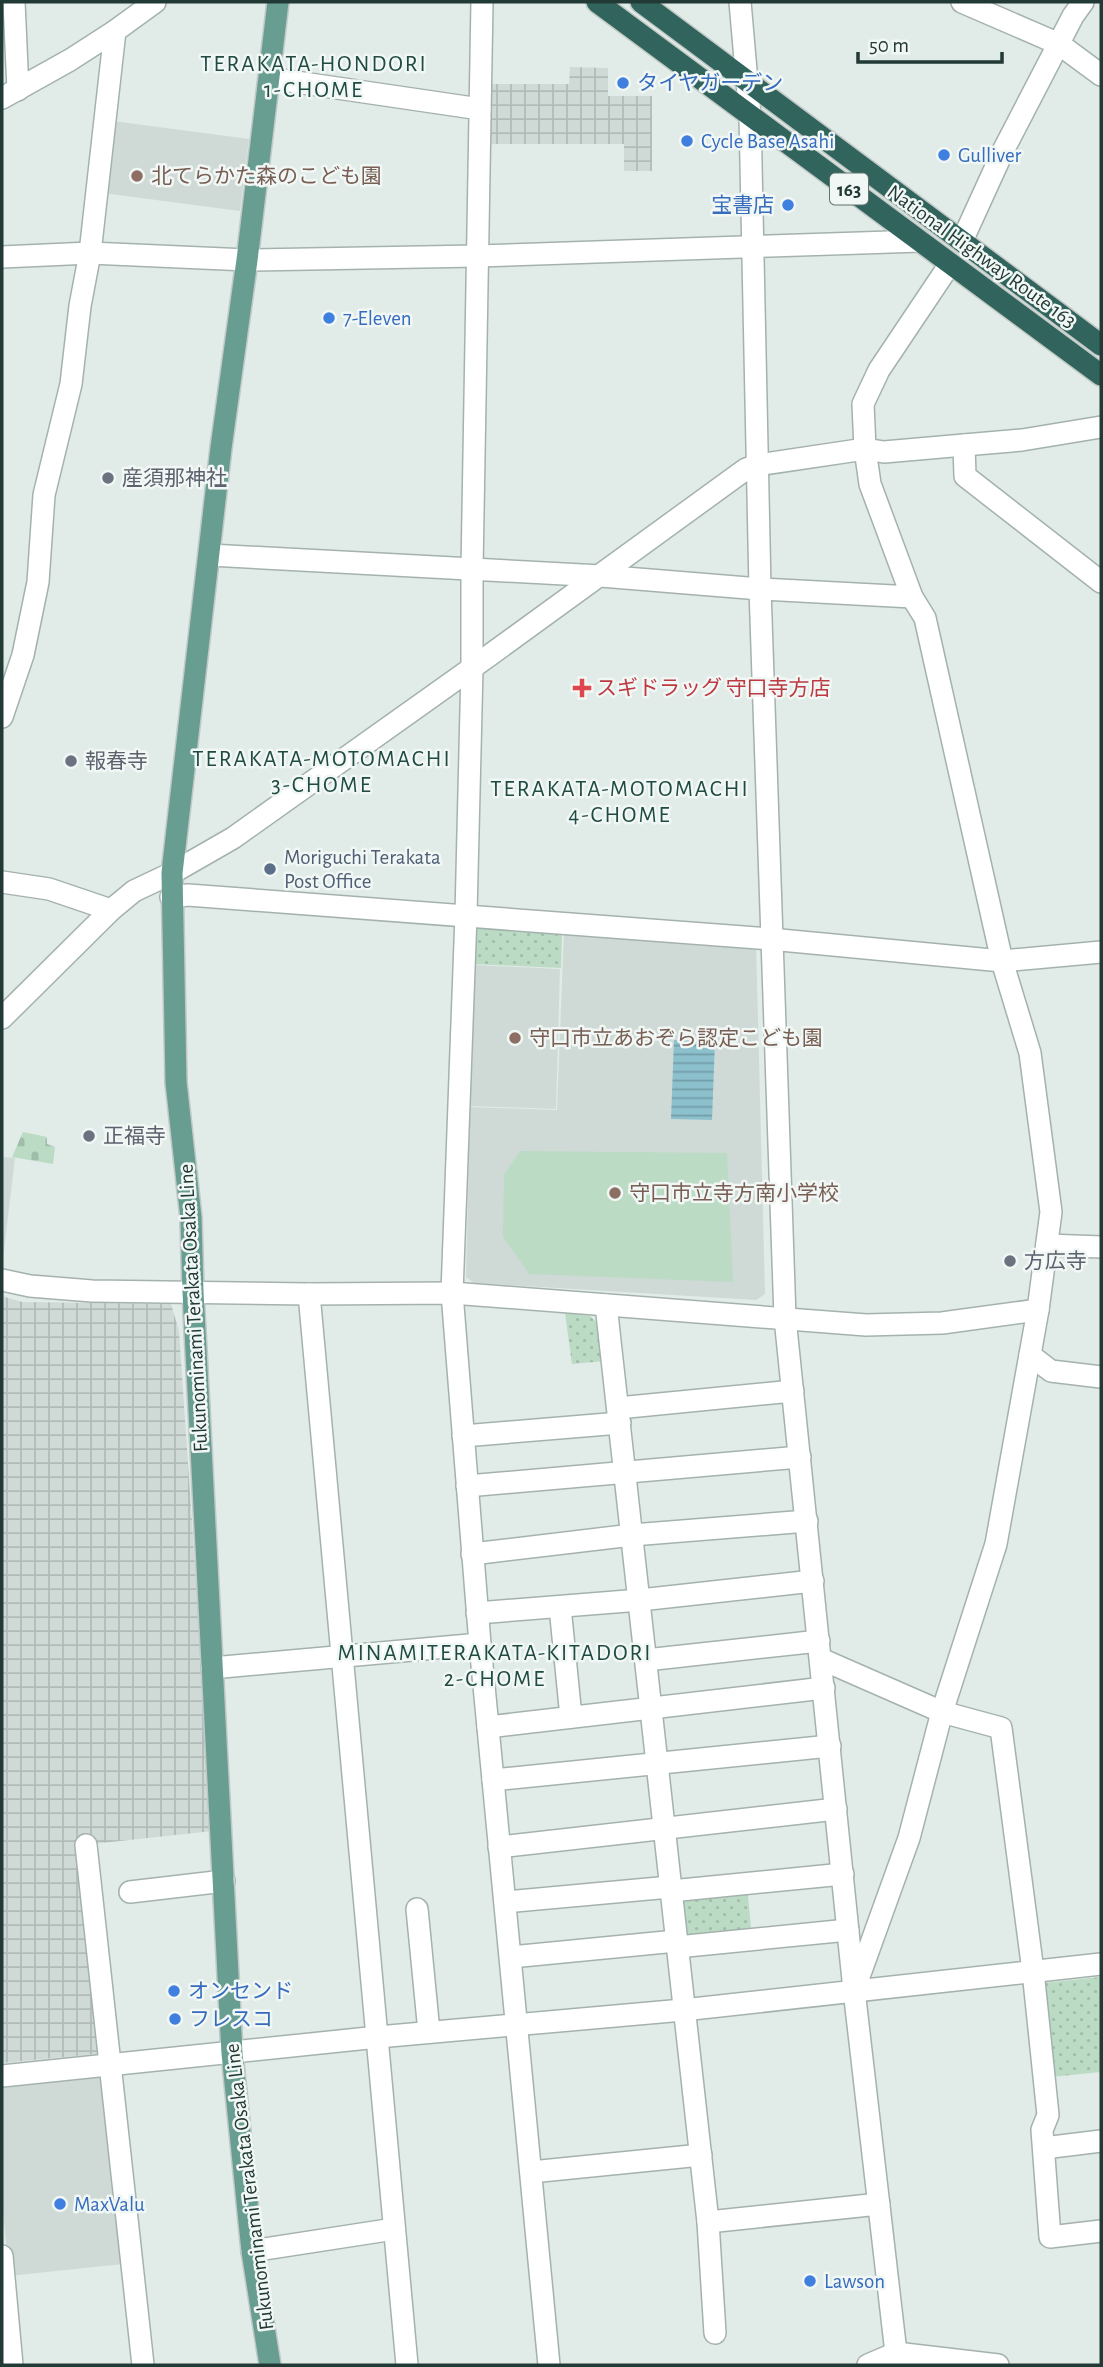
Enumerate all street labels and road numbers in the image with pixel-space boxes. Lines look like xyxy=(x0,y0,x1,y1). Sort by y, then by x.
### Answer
road number: 163 xyxy=(830,174,868,204)
street label: National Highway Route 163 xyxy=(883,181,1080,332)
street label: Fukunominami Terakata Osaka Line xyxy=(175,1163,212,1453)
street label: Fukunominami Terakata Osaka Line xyxy=(221,2043,277,2331)

